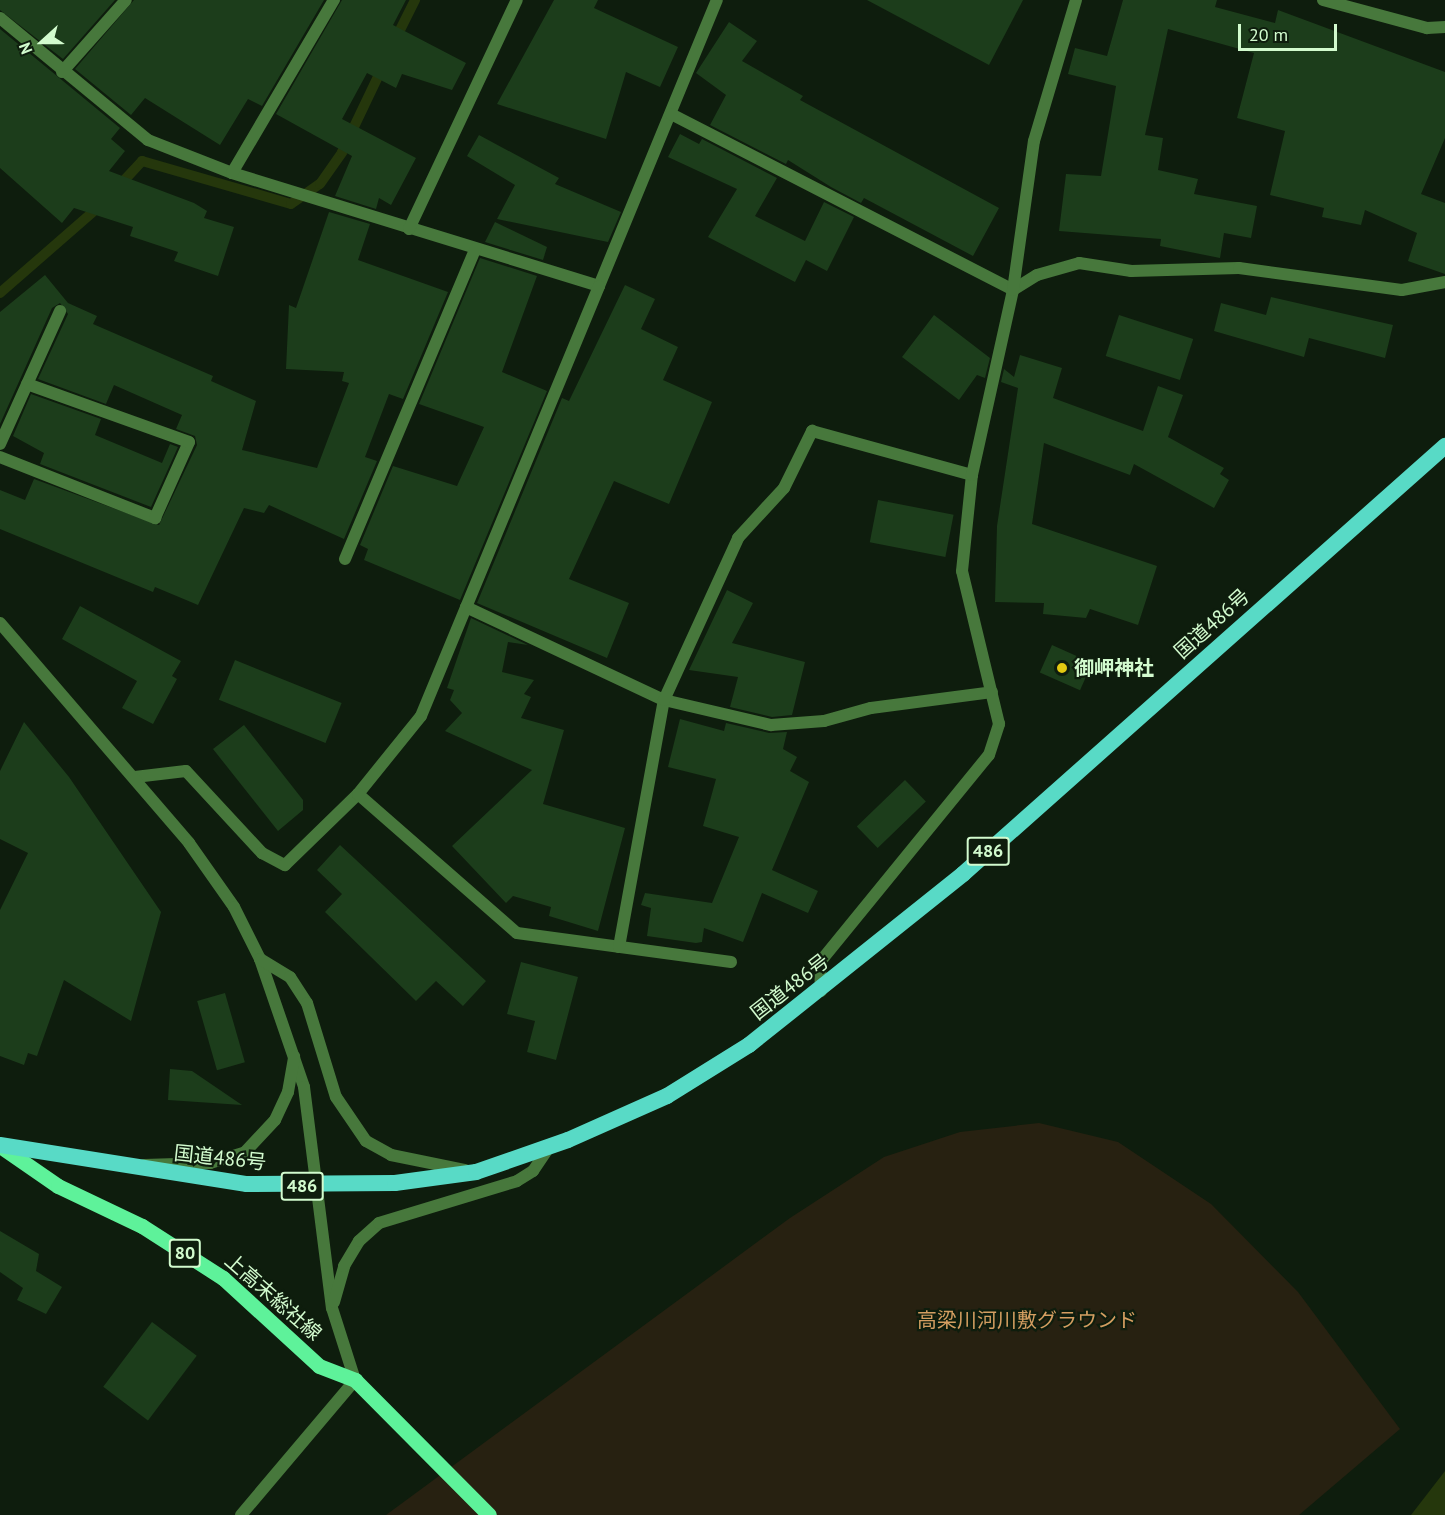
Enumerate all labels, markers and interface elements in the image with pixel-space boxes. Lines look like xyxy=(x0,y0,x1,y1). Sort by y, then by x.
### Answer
north arrow xyxy=(12,12,72,72)
scale bar xyxy=(1241,12,1340,50)
text: 20 m xyxy=(1249,23,1288,46)
text: N xyxy=(14,40,36,57)
street label: 国道486号 xyxy=(1170,584,1254,664)
place label: 御岬神社 xyxy=(1074,656,1154,680)
marker: 御岬神社 xyxy=(1055,661,1069,675)
road number: 486 xyxy=(966,836,1010,866)
street label: 国道486号 xyxy=(746,949,834,1025)
street label: 国道486号 xyxy=(173,1141,267,1175)
road number: 486 xyxy=(280,1171,324,1201)
road number: 80 xyxy=(168,1238,201,1268)
street label: 上高末総社線 xyxy=(220,1249,326,1345)
park label: 高梁川河川敷グラウンド xyxy=(917,1308,1137,1332)

